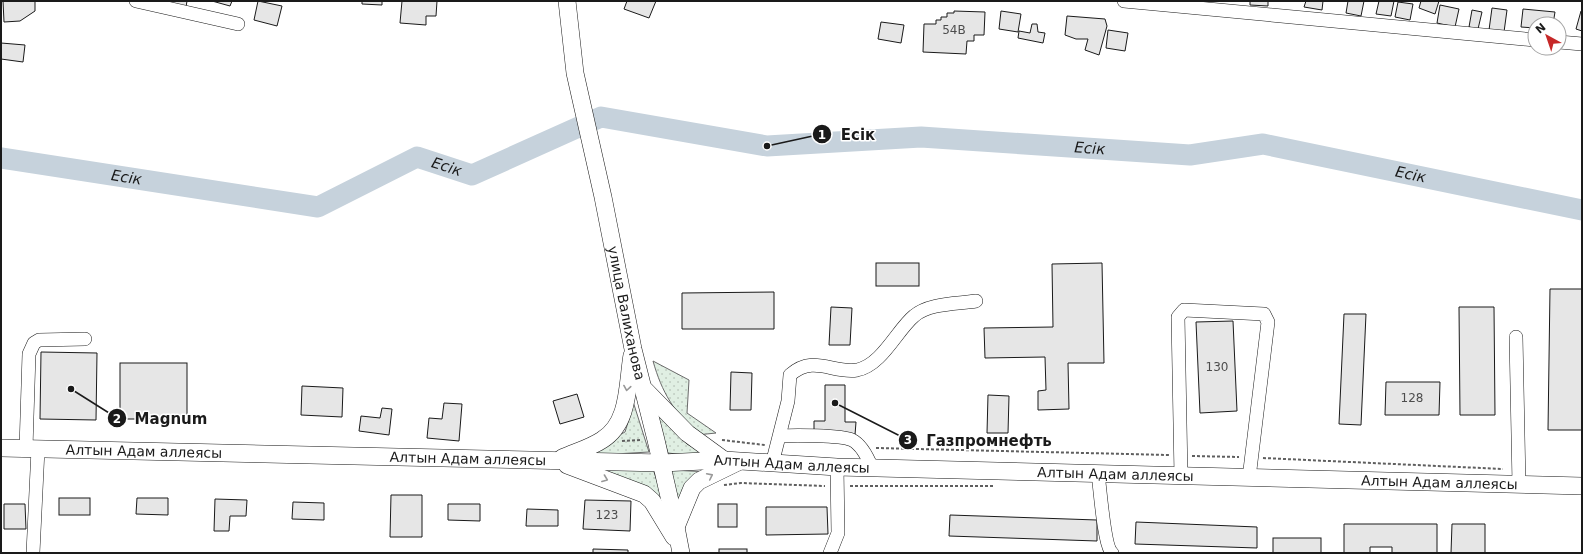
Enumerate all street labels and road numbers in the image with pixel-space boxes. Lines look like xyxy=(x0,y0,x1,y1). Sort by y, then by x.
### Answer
street label: улица Валиханова xyxy=(605,245,649,382)
street label: Алтын Адам аллеясы xyxy=(66,441,222,461)
street label: Алтын Адам аллеясы xyxy=(389,449,546,468)
street label: Алтын Адам аллеясы xyxy=(713,452,870,476)
street label: Алтын Адам аллеясы xyxy=(1037,464,1194,484)
street label: Алтын Адам аллеясы xyxy=(1361,472,1518,492)

